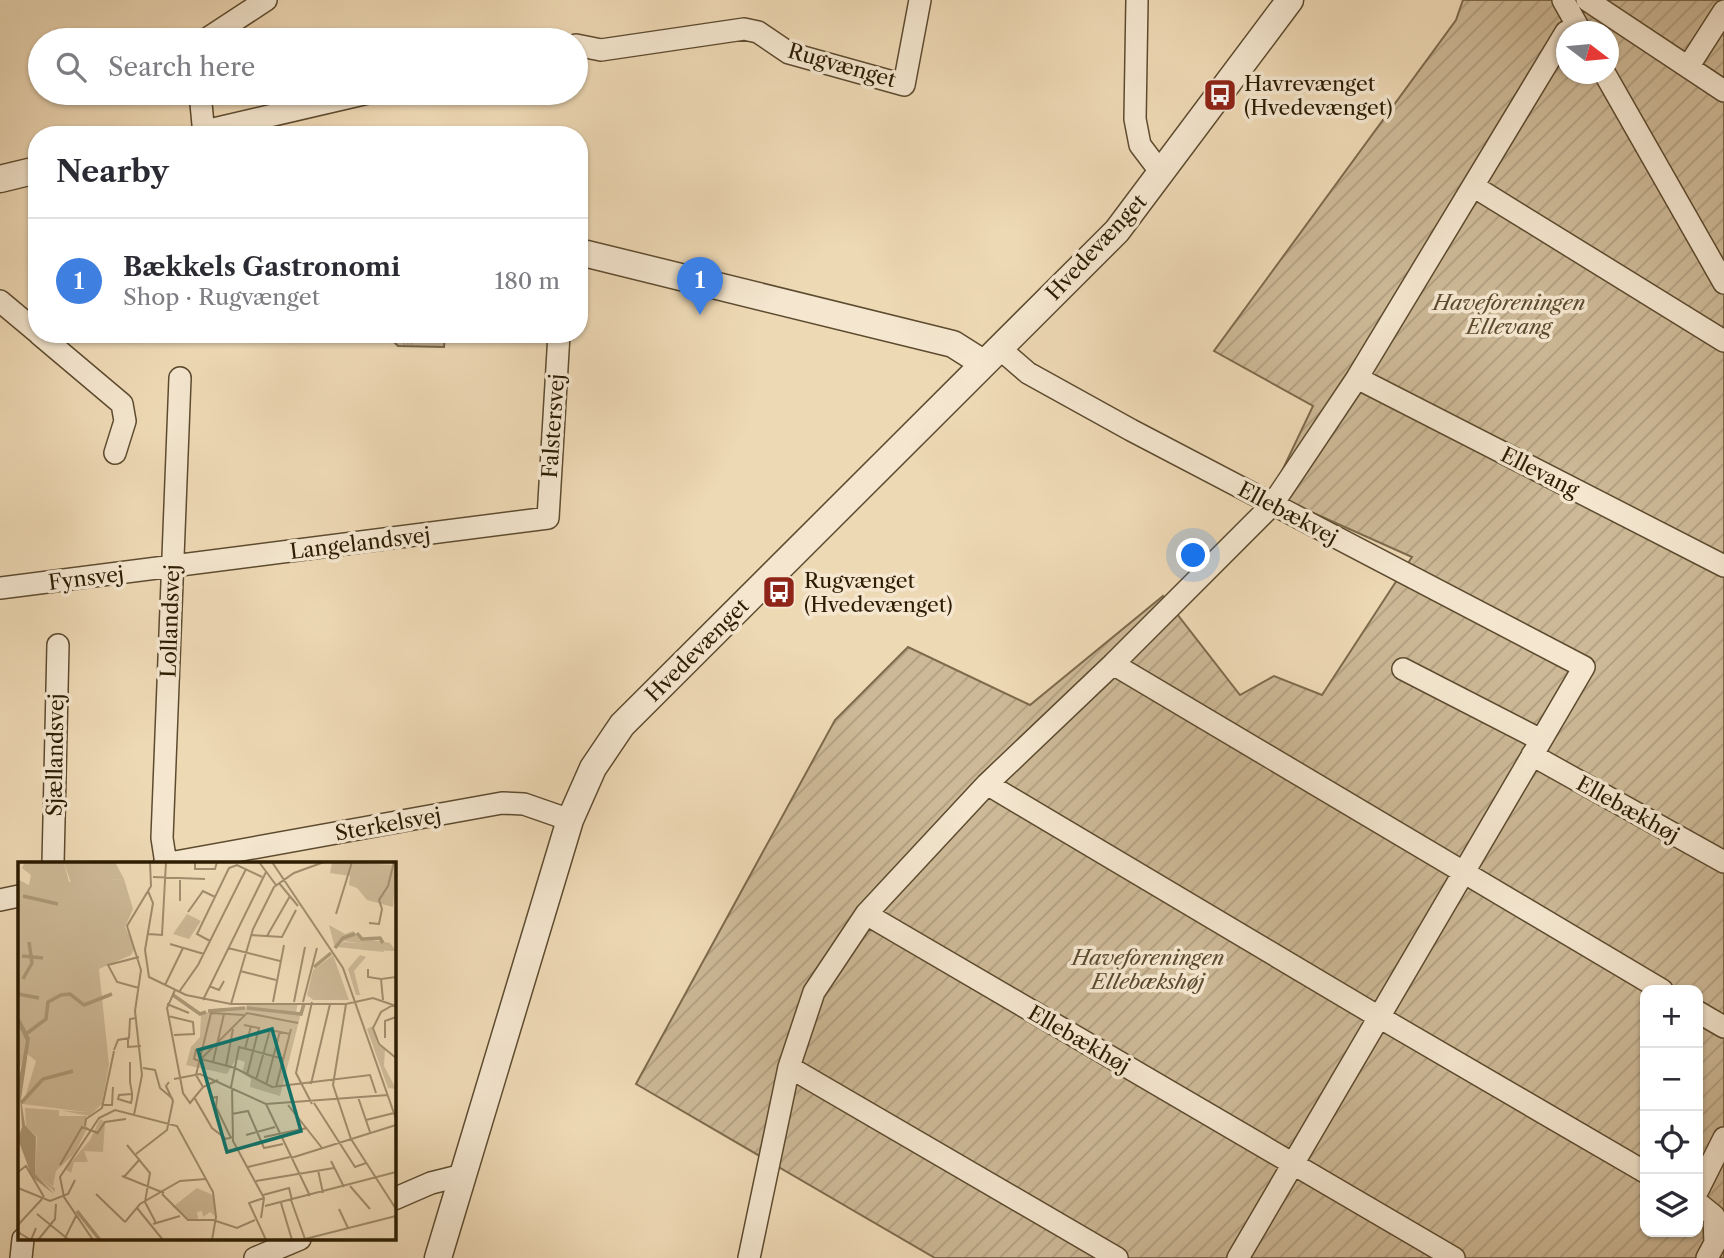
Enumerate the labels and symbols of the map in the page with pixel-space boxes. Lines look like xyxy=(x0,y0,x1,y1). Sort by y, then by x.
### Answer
north arrow xyxy=(1556,21,1619,84)
street label: Rugvænget xyxy=(785,38,899,92)
place label: Havrevænget (Hvedevænget) xyxy=(1244,71,1393,120)
bus stop icon: Havrevænget (Hvedevænget) xyxy=(1201,76,1239,114)
street label: Hvedevænget xyxy=(1041,188,1152,305)
pin: 1 xyxy=(677,257,723,315)
park label: Haveforeningen Ellevang xyxy=(1431,290,1585,339)
street label: Falstersvej xyxy=(537,373,569,479)
street label: Ellevang xyxy=(1497,442,1584,503)
street label: Ellebækvej xyxy=(1234,476,1342,550)
street label: Langelandsvej xyxy=(288,522,432,564)
your location xyxy=(1176,538,1210,572)
street label: Fynsvej xyxy=(47,561,125,595)
street label: Lollandsvej xyxy=(156,564,184,678)
place label: Rugvænget (Hvedevænget) xyxy=(804,568,953,617)
bus stop icon: Rugvænget (Hvedevænget) xyxy=(760,573,798,611)
street label: Hvedevænget xyxy=(640,593,754,707)
street label: Sjællandsvej xyxy=(41,693,69,817)
street label: Ellebækhøj xyxy=(1572,771,1684,847)
street label: Sterkelsvej xyxy=(333,802,443,846)
inset map xyxy=(18,862,396,1240)
park label: Haveforeningen Ellebækshøj xyxy=(1070,945,1224,994)
street label: Ellebækhøj xyxy=(1024,1000,1134,1078)

